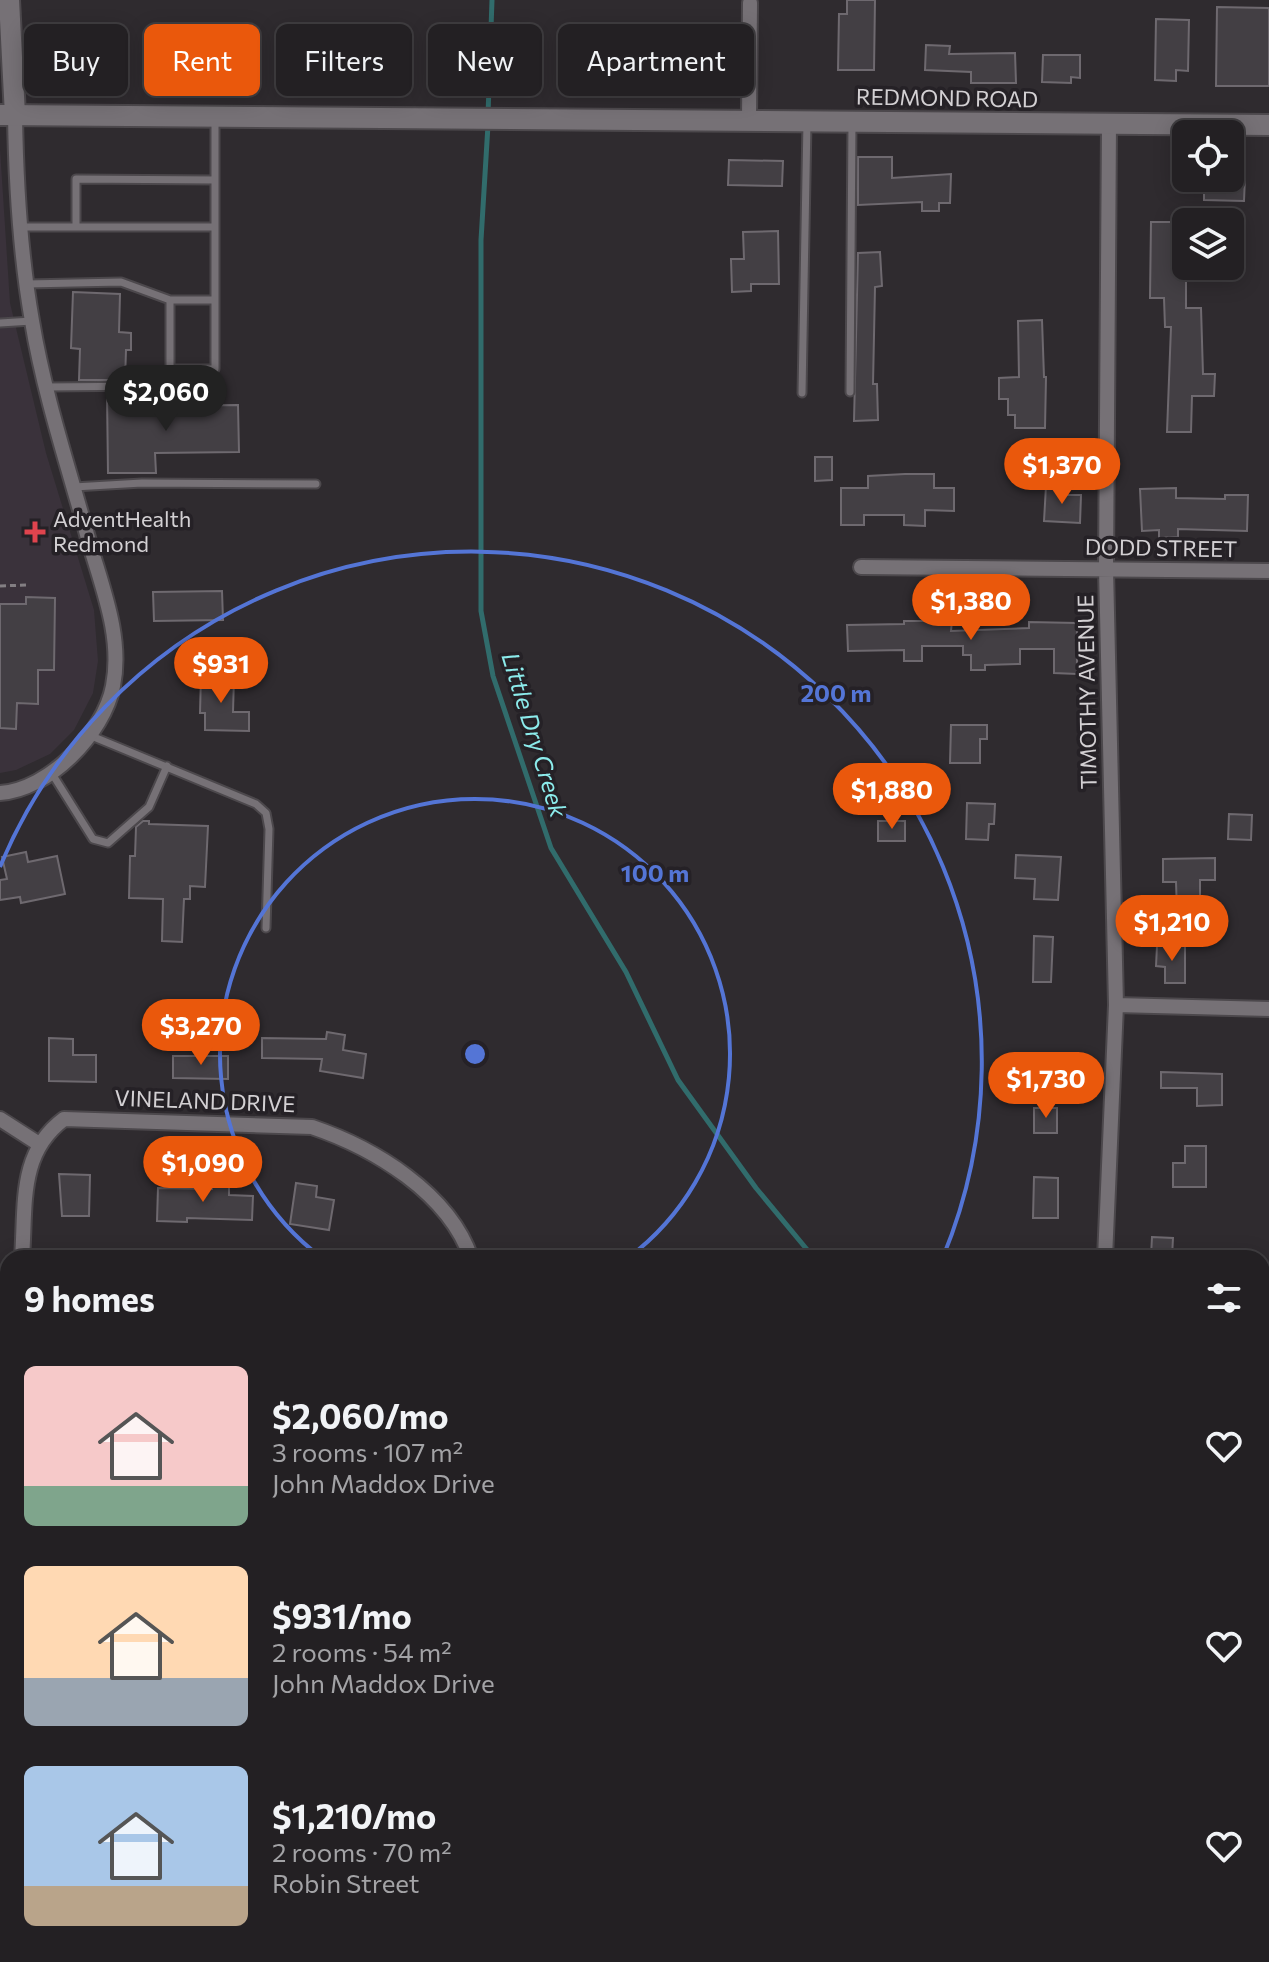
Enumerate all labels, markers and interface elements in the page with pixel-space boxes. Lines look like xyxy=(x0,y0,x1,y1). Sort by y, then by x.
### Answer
chip: Buy xyxy=(24,24,128,96)
chip: Rent xyxy=(144,24,260,96)
chip: Filters xyxy=(276,24,412,96)
chip: New xyxy=(428,24,542,96)
chip: Apartment xyxy=(558,24,754,96)
street label: REDMOND ROAD xyxy=(856,82,1038,113)
map controls xyxy=(1172,120,1244,280)
button: locate xyxy=(1172,120,1244,192)
button: layers xyxy=(1172,208,1244,280)
pin: $2,060 xyxy=(101,365,231,433)
text: $2,060 xyxy=(123,375,209,406)
pin: $1,370 xyxy=(997,438,1127,506)
text: $1,370 xyxy=(1022,448,1102,479)
place label: AdventHealth Redmond xyxy=(53,505,191,557)
marker: AdventHealth Redmond xyxy=(24,521,46,543)
street label: DODD STREET xyxy=(1085,533,1237,562)
pin: $1,380 xyxy=(906,574,1036,642)
text: $1,380 xyxy=(930,584,1012,615)
street label: TIMOTHY AVENUE xyxy=(1071,594,1102,790)
pin: $931 xyxy=(174,637,268,705)
text: $931 xyxy=(192,647,250,678)
water label: Little Dry Creek xyxy=(497,648,575,822)
text: 200 m xyxy=(801,678,871,707)
pin: $1,880 xyxy=(827,763,957,831)
text: $1,880 xyxy=(851,773,933,804)
text: 100 m xyxy=(621,858,689,887)
pin: $1,210 xyxy=(1107,895,1237,963)
text: $1,210 xyxy=(1133,905,1211,936)
pin: $3,270 xyxy=(136,999,266,1067)
text: $3,270 xyxy=(160,1009,242,1040)
centre of rings xyxy=(461,1040,489,1068)
pin: $1,730 xyxy=(981,1052,1111,1120)
text: $1,730 xyxy=(1006,1062,1086,1093)
street label: VINELAND DRIVE xyxy=(114,1084,296,1117)
pin: $1,090 xyxy=(138,1136,268,1204)
text: $1,090 xyxy=(161,1146,245,1177)
icon: filters xyxy=(1202,1276,1246,1320)
text: 9 homes xyxy=(24,1277,155,1319)
text: $2,060/mo xyxy=(272,1394,449,1436)
icon: home xyxy=(88,1398,184,1494)
icon: heart xyxy=(1202,1424,1246,1468)
text: 3 rooms · 107 m² xyxy=(272,1436,463,1467)
text: John Maddox Drive xyxy=(272,1467,495,1498)
text: $931/mo xyxy=(272,1594,412,1636)
icon: home xyxy=(88,1598,184,1694)
icon: heart xyxy=(1202,1624,1246,1668)
text: 2 rooms · 54 m² xyxy=(272,1636,452,1667)
text: John Maddox Drive xyxy=(272,1667,495,1698)
text: $1,210/mo xyxy=(272,1794,436,1836)
icon: home xyxy=(88,1798,184,1894)
icon: heart xyxy=(1202,1824,1246,1868)
text: 2 rooms · 70 m² xyxy=(272,1836,452,1867)
text: Robin Street xyxy=(272,1867,420,1898)

